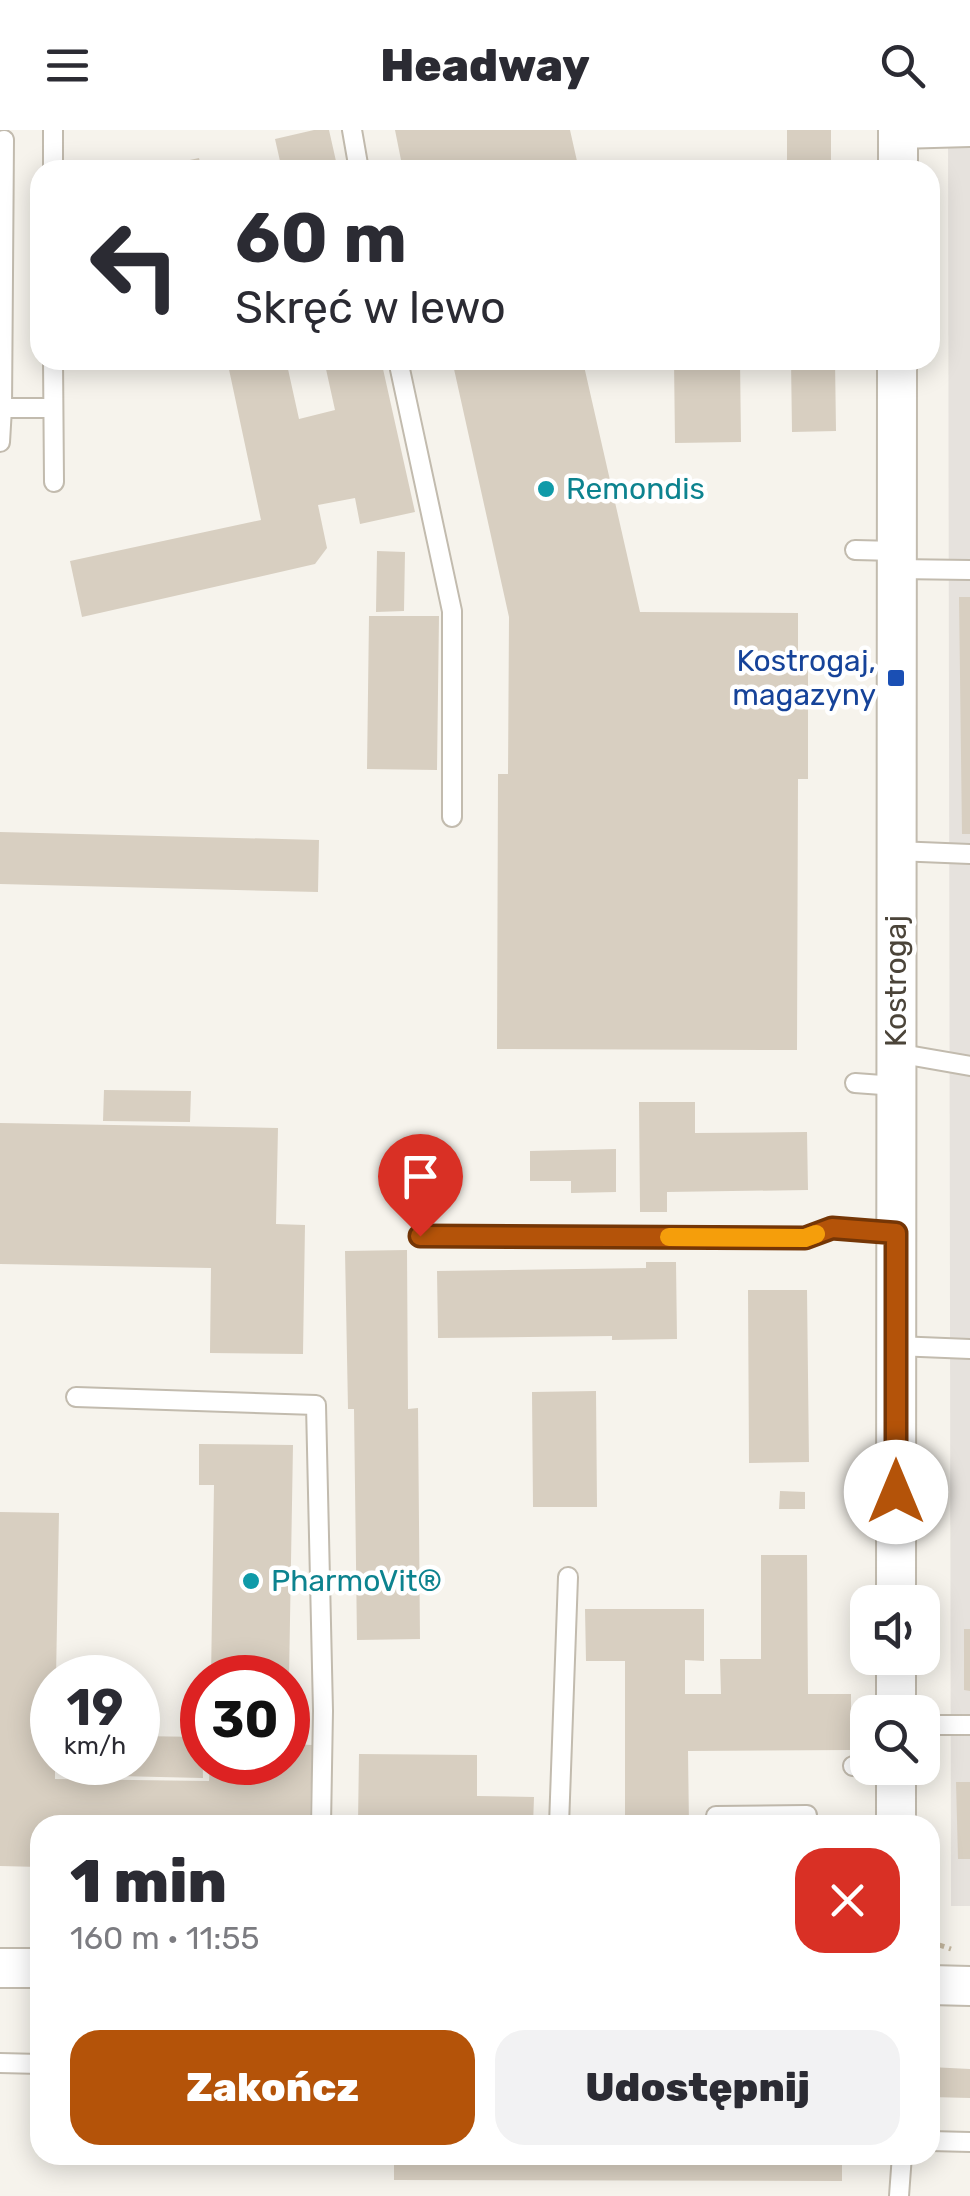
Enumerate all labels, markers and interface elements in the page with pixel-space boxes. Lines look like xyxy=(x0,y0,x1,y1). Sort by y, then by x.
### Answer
icon: menu xyxy=(40,38,95,93)
icon: search xyxy=(875,38,930,93)
text: Headway xyxy=(380,39,590,92)
text: 60 m xyxy=(235,197,407,280)
icon: left xyxy=(70,200,200,330)
text: Skręć w lewo xyxy=(235,281,506,334)
place label: Remondis xyxy=(566,471,705,507)
marker: Remondis xyxy=(535,478,557,500)
place label: Kostrogaj, magazyny xyxy=(732,643,876,713)
marker: Kostrogaj, magazyny xyxy=(885,667,907,689)
street label: Kostrogaj xyxy=(878,915,914,1047)
pin xyxy=(378,1134,463,1237)
icon: arrive xyxy=(393,1149,448,1204)
position arrow xyxy=(844,1440,948,1544)
place label: PharmoVit® xyxy=(271,1563,442,1599)
marker: PharmoVit® xyxy=(240,1570,262,1592)
map controls xyxy=(850,1585,940,1785)
button: sound xyxy=(850,1585,940,1675)
speed limit sign: 30 xyxy=(180,1655,310,1785)
text: 19 xyxy=(67,1678,123,1738)
button: search xyxy=(850,1695,940,1785)
text: km/h xyxy=(64,1731,126,1760)
text: 1 min xyxy=(70,1846,227,1917)
button: close xyxy=(795,1848,900,1953)
text: 160 m · 11:55 xyxy=(70,1919,259,1957)
button: Zakończ xyxy=(70,2030,475,2145)
button: Udostępnij xyxy=(495,2030,900,2145)

